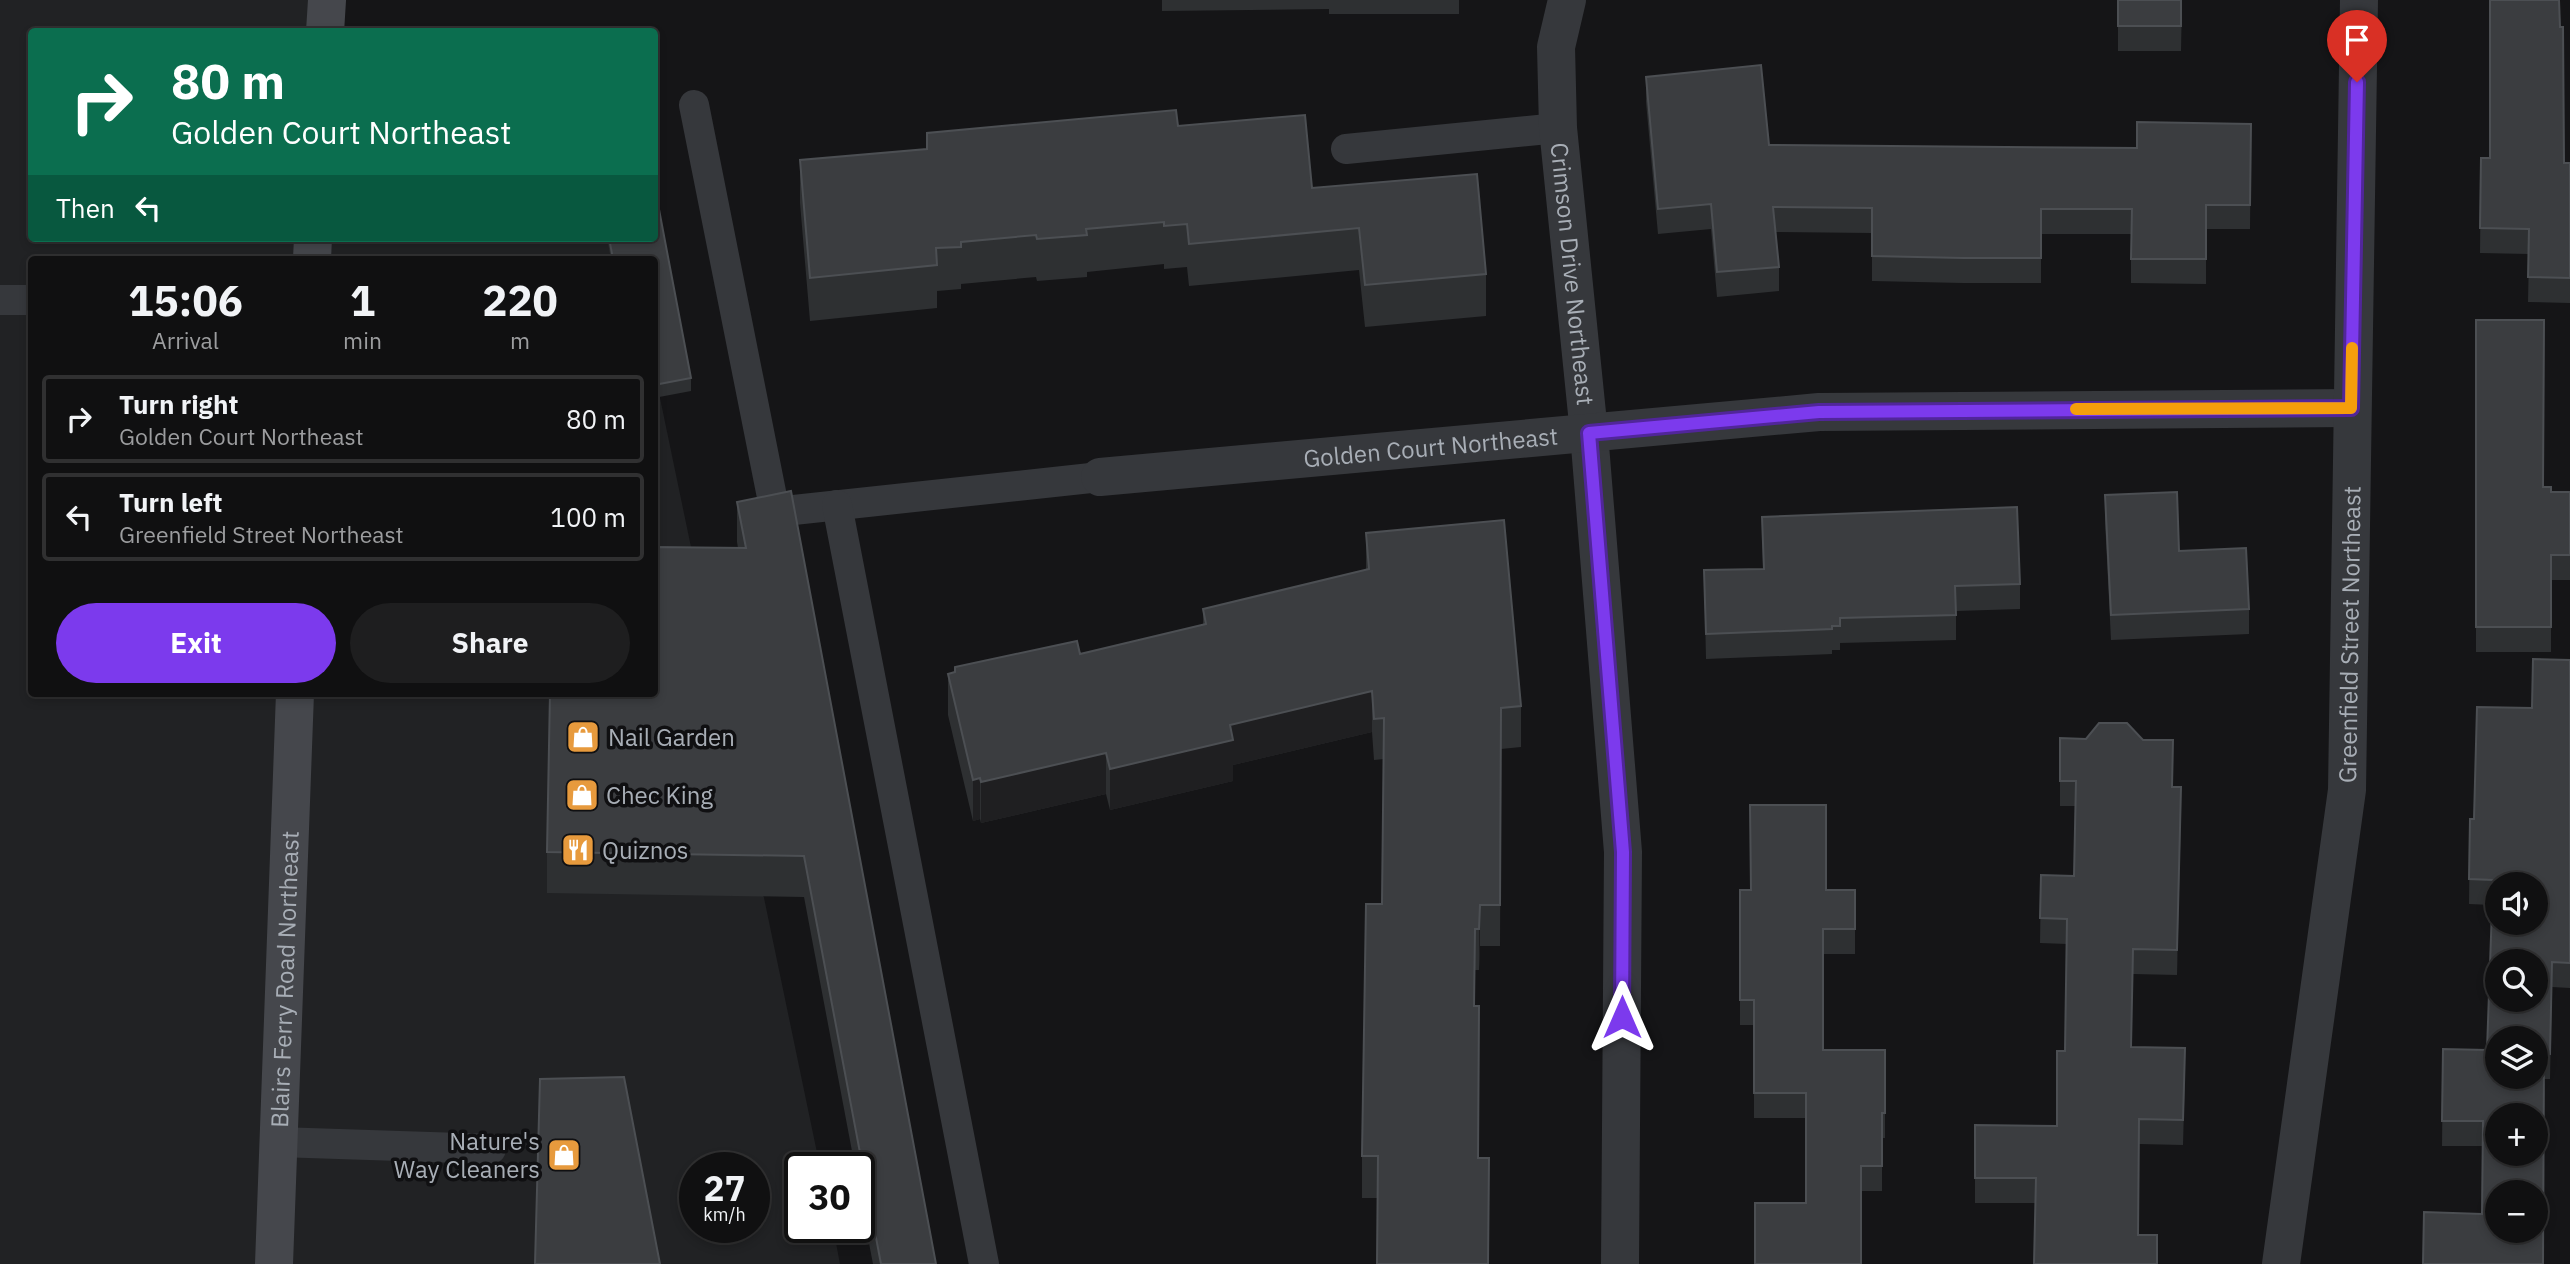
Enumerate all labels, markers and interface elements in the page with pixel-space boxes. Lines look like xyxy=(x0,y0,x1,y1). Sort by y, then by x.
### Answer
pin xyxy=(2327,10,2387,82)
icon: arrive xyxy=(2338,21,2376,59)
text: 80 m xyxy=(171,49,285,112)
icon: right xyxy=(56,56,147,147)
text: Golden Court Northeast xyxy=(171,111,511,153)
street label: Crimson Drive Northeast xyxy=(1544,141,1602,407)
icon: left xyxy=(129,189,167,227)
text: Then xyxy=(56,191,115,225)
text: 15:06 xyxy=(128,273,243,328)
text: 1 xyxy=(350,273,375,328)
text: 220 xyxy=(482,273,558,328)
text: Arrival xyxy=(152,325,219,355)
text: min xyxy=(343,325,382,355)
text: m xyxy=(510,325,530,355)
text: Turn right xyxy=(119,387,238,421)
icon: right xyxy=(60,400,98,438)
text: 80 m xyxy=(566,402,626,436)
street label: Golden Court Northeast xyxy=(1302,420,1559,475)
text: Golden Court Northeast xyxy=(119,421,364,451)
text: Turn left xyxy=(119,485,222,519)
street label: Greenfield Street Northeast xyxy=(2331,486,2368,783)
icon: left xyxy=(60,498,98,536)
text: 100 m xyxy=(550,500,626,534)
text: Greenfield Street Northeast xyxy=(119,519,404,549)
button: Exit xyxy=(56,603,336,683)
button: Share xyxy=(350,603,630,683)
shop icon: Nail Garden xyxy=(564,718,602,756)
place label: Nail Garden xyxy=(608,721,735,753)
shop icon: Chec King xyxy=(563,776,601,814)
place label: Chec King xyxy=(606,779,713,811)
street label: Blairs Ferry Road Northeast xyxy=(263,830,306,1128)
restaurant icon: Quiznos xyxy=(559,831,597,869)
place label: Quiznos xyxy=(602,834,689,866)
map controls xyxy=(2485,872,2548,1243)
button: sound xyxy=(2485,872,2548,935)
button: search xyxy=(2485,949,2548,1012)
position arrow xyxy=(1585,980,1659,1054)
button: layers xyxy=(2485,1026,2548,1089)
button: + xyxy=(2485,1103,2548,1166)
place label: Nature's Way Cleaners xyxy=(394,1125,540,1185)
shop icon: Nature's Way Cleaners xyxy=(545,1136,583,1174)
speed limit sign: 30 xyxy=(784,1152,875,1243)
text: 27 xyxy=(703,1165,746,1211)
button: − xyxy=(2485,1180,2548,1243)
text: km/h xyxy=(703,1203,746,1226)

